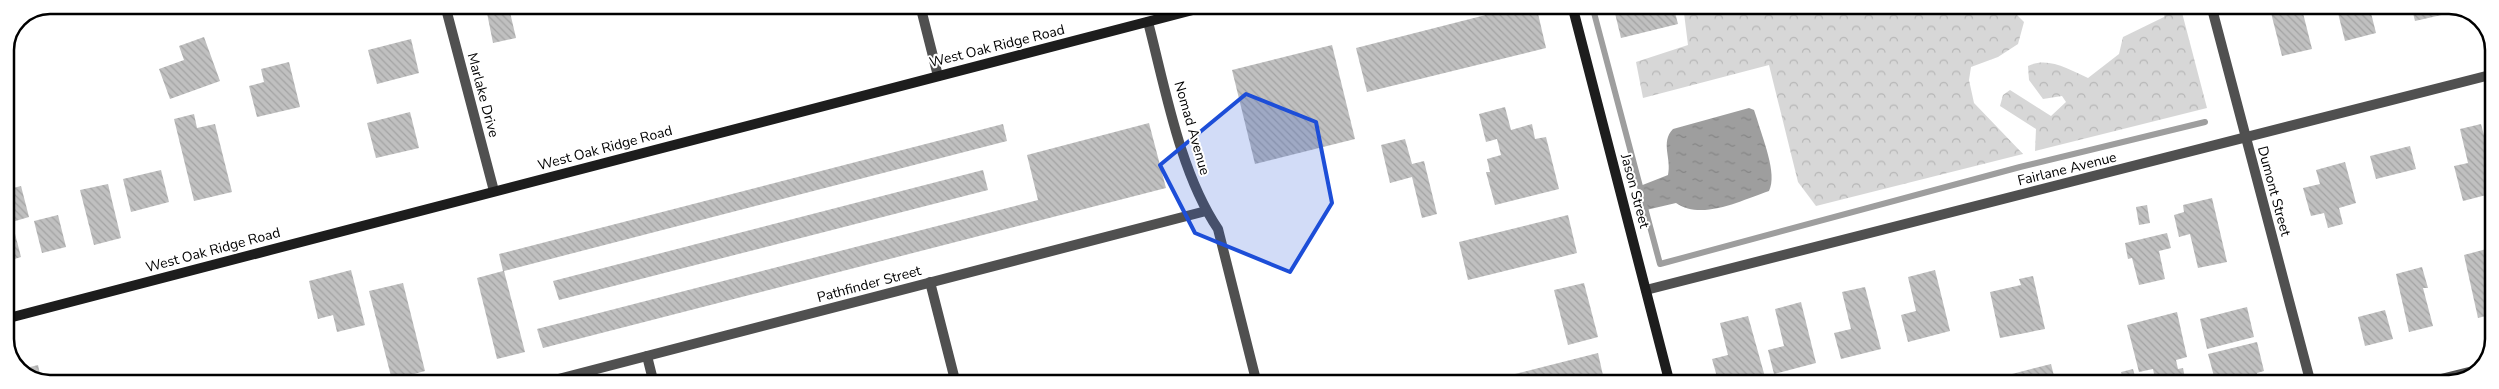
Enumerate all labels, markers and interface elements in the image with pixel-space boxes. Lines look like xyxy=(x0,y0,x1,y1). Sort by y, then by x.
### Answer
street label: West Oak Ridge Road xyxy=(927,20,1067,72)
street label: Marlake Drive xyxy=(463,51,503,139)
street label: Nomad Avenue xyxy=(1170,79,1214,177)
street label: West Oak Ridge Road xyxy=(536,121,674,175)
street label: Dumont Street xyxy=(2253,144,2295,238)
street label: Fairlane Avenue xyxy=(2016,148,2118,190)
street label: Jason Street xyxy=(1616,151,1654,230)
street label: West Oak Ridge Road xyxy=(144,223,282,277)
street label: Pathfinder Street xyxy=(815,261,923,307)

